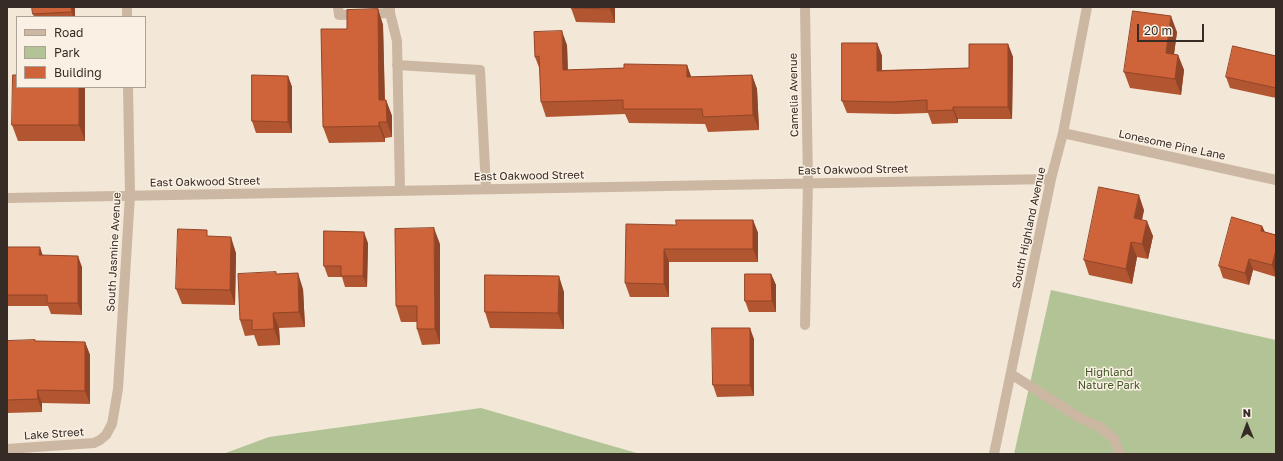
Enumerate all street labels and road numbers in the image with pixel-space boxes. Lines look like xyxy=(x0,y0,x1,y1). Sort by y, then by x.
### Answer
street label: Camelia Avenue xyxy=(787,53,801,137)
street label: Lonesome Pine Lane xyxy=(1117,127,1227,163)
street label: East Oakwood Street xyxy=(798,162,908,178)
street label: South Highland Avenue xyxy=(1010,166,1048,290)
street label: East Oakwood Street xyxy=(474,168,584,184)
street label: East Oakwood Street xyxy=(150,174,260,190)
street label: South Jasmine Avenue xyxy=(104,192,124,312)
street label: Lake Street xyxy=(23,425,85,443)

